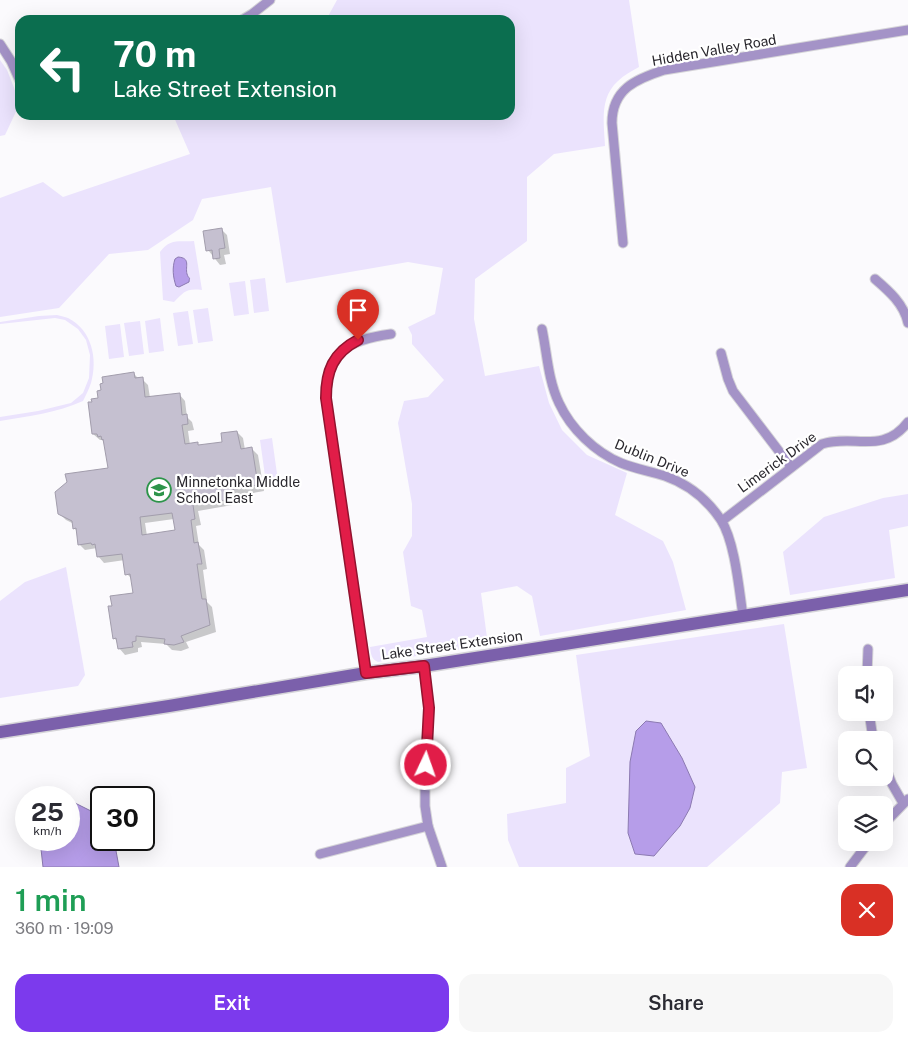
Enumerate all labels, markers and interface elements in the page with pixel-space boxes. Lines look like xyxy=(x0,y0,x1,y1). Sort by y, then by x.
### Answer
street label: Hidden Valley Road xyxy=(650,31,778,69)
text: 70 m xyxy=(113,34,196,75)
icon: left xyxy=(30,35,95,100)
text: Lake Street Extension xyxy=(113,76,337,102)
pin xyxy=(337,289,379,340)
icon: arrive xyxy=(344,296,372,324)
street label: Limerick Drive xyxy=(735,428,819,496)
street label: Dublin Drive xyxy=(612,436,692,480)
place label: Minnetonka Middle School East xyxy=(176,474,300,506)
school or university icon: Minnetonka Middle School East xyxy=(146,477,172,503)
street label: Lake Street Extension xyxy=(380,627,524,663)
map controls xyxy=(838,666,893,851)
button: sound xyxy=(838,666,893,721)
button: search xyxy=(838,731,893,786)
position arrow xyxy=(399,738,451,790)
speed limit sign: 30 xyxy=(90,786,155,851)
button: layers xyxy=(838,796,893,851)
text: 25 xyxy=(31,797,64,827)
text: km/h xyxy=(33,824,62,838)
text: 1 min xyxy=(15,882,86,918)
button: close xyxy=(841,884,893,936)
text: 360 m · 19:09 xyxy=(15,919,113,938)
button: Exit xyxy=(15,974,449,1032)
button: Share xyxy=(459,974,893,1032)

